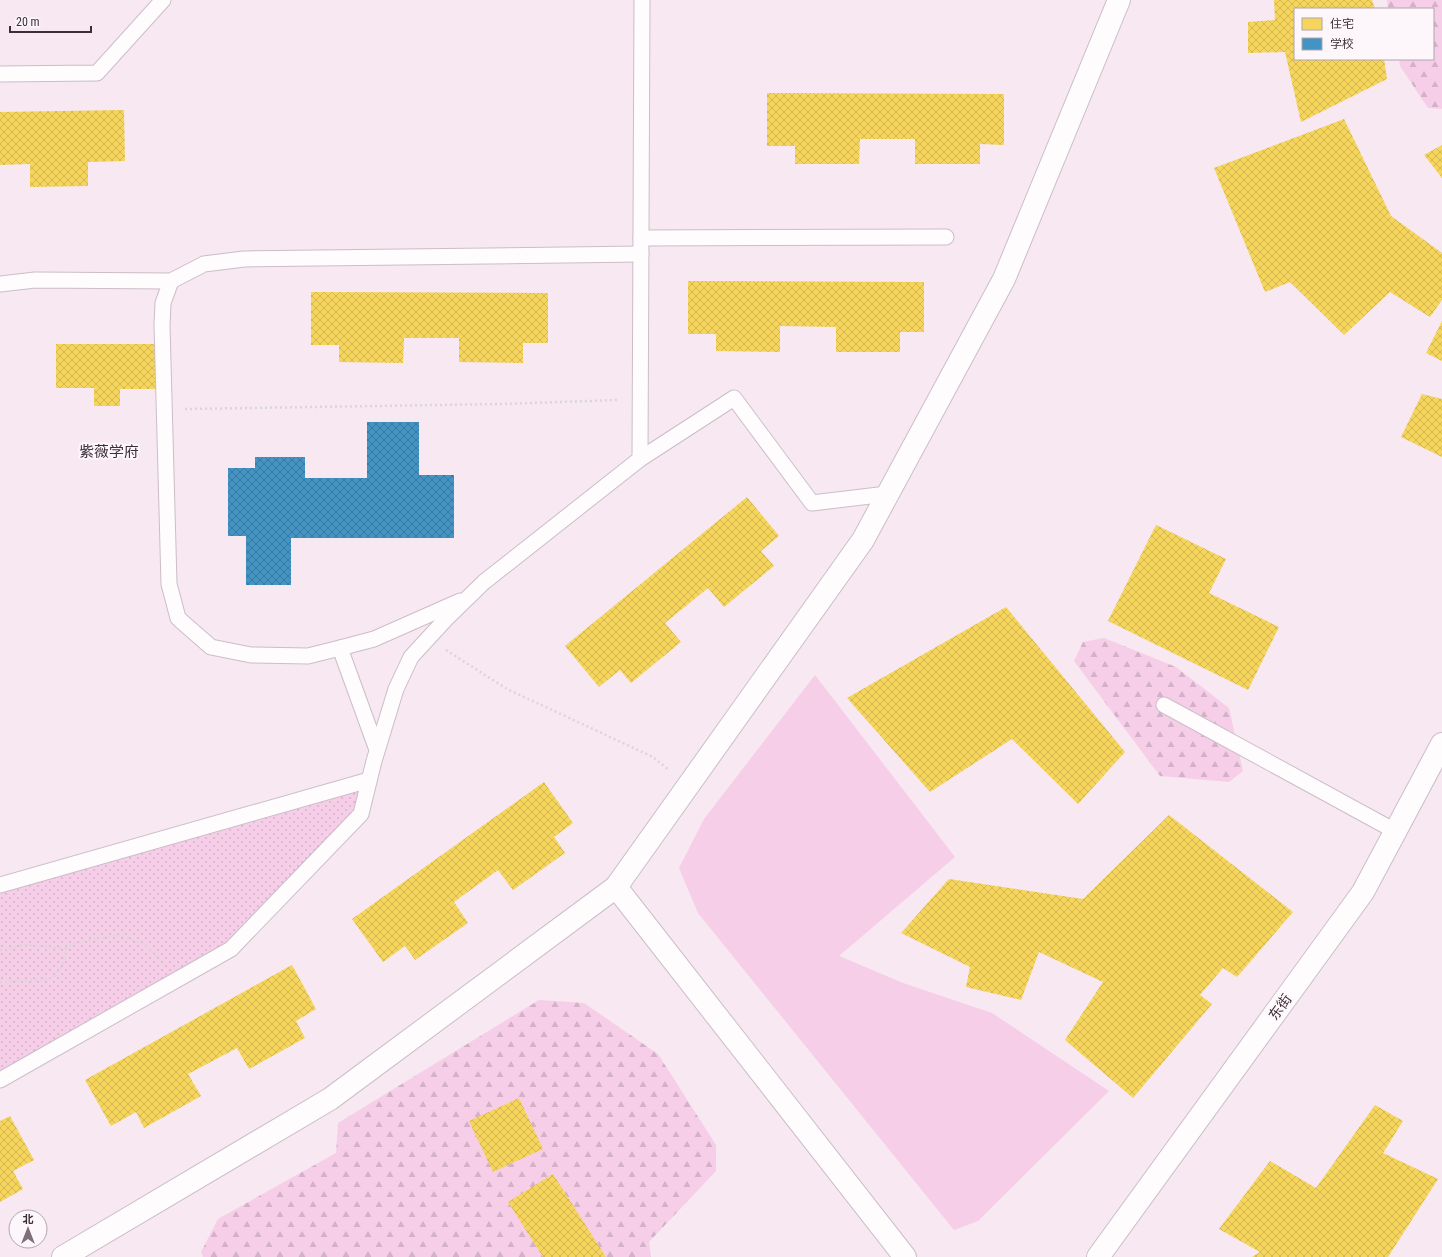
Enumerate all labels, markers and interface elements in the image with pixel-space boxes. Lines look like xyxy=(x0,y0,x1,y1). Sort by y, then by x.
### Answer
scale bar xyxy=(10,8,91,34)
legend xyxy=(1294,8,1434,60)
text: 20 m xyxy=(16,15,40,29)
text: 住宅 xyxy=(1330,17,1354,31)
text: 学校 xyxy=(1330,37,1354,51)
district label: 紫薇学府 xyxy=(79,443,139,461)
street label: 东街 xyxy=(1265,991,1295,1023)
north arrow xyxy=(8,1209,48,1249)
text: 北 xyxy=(23,1213,34,1226)

